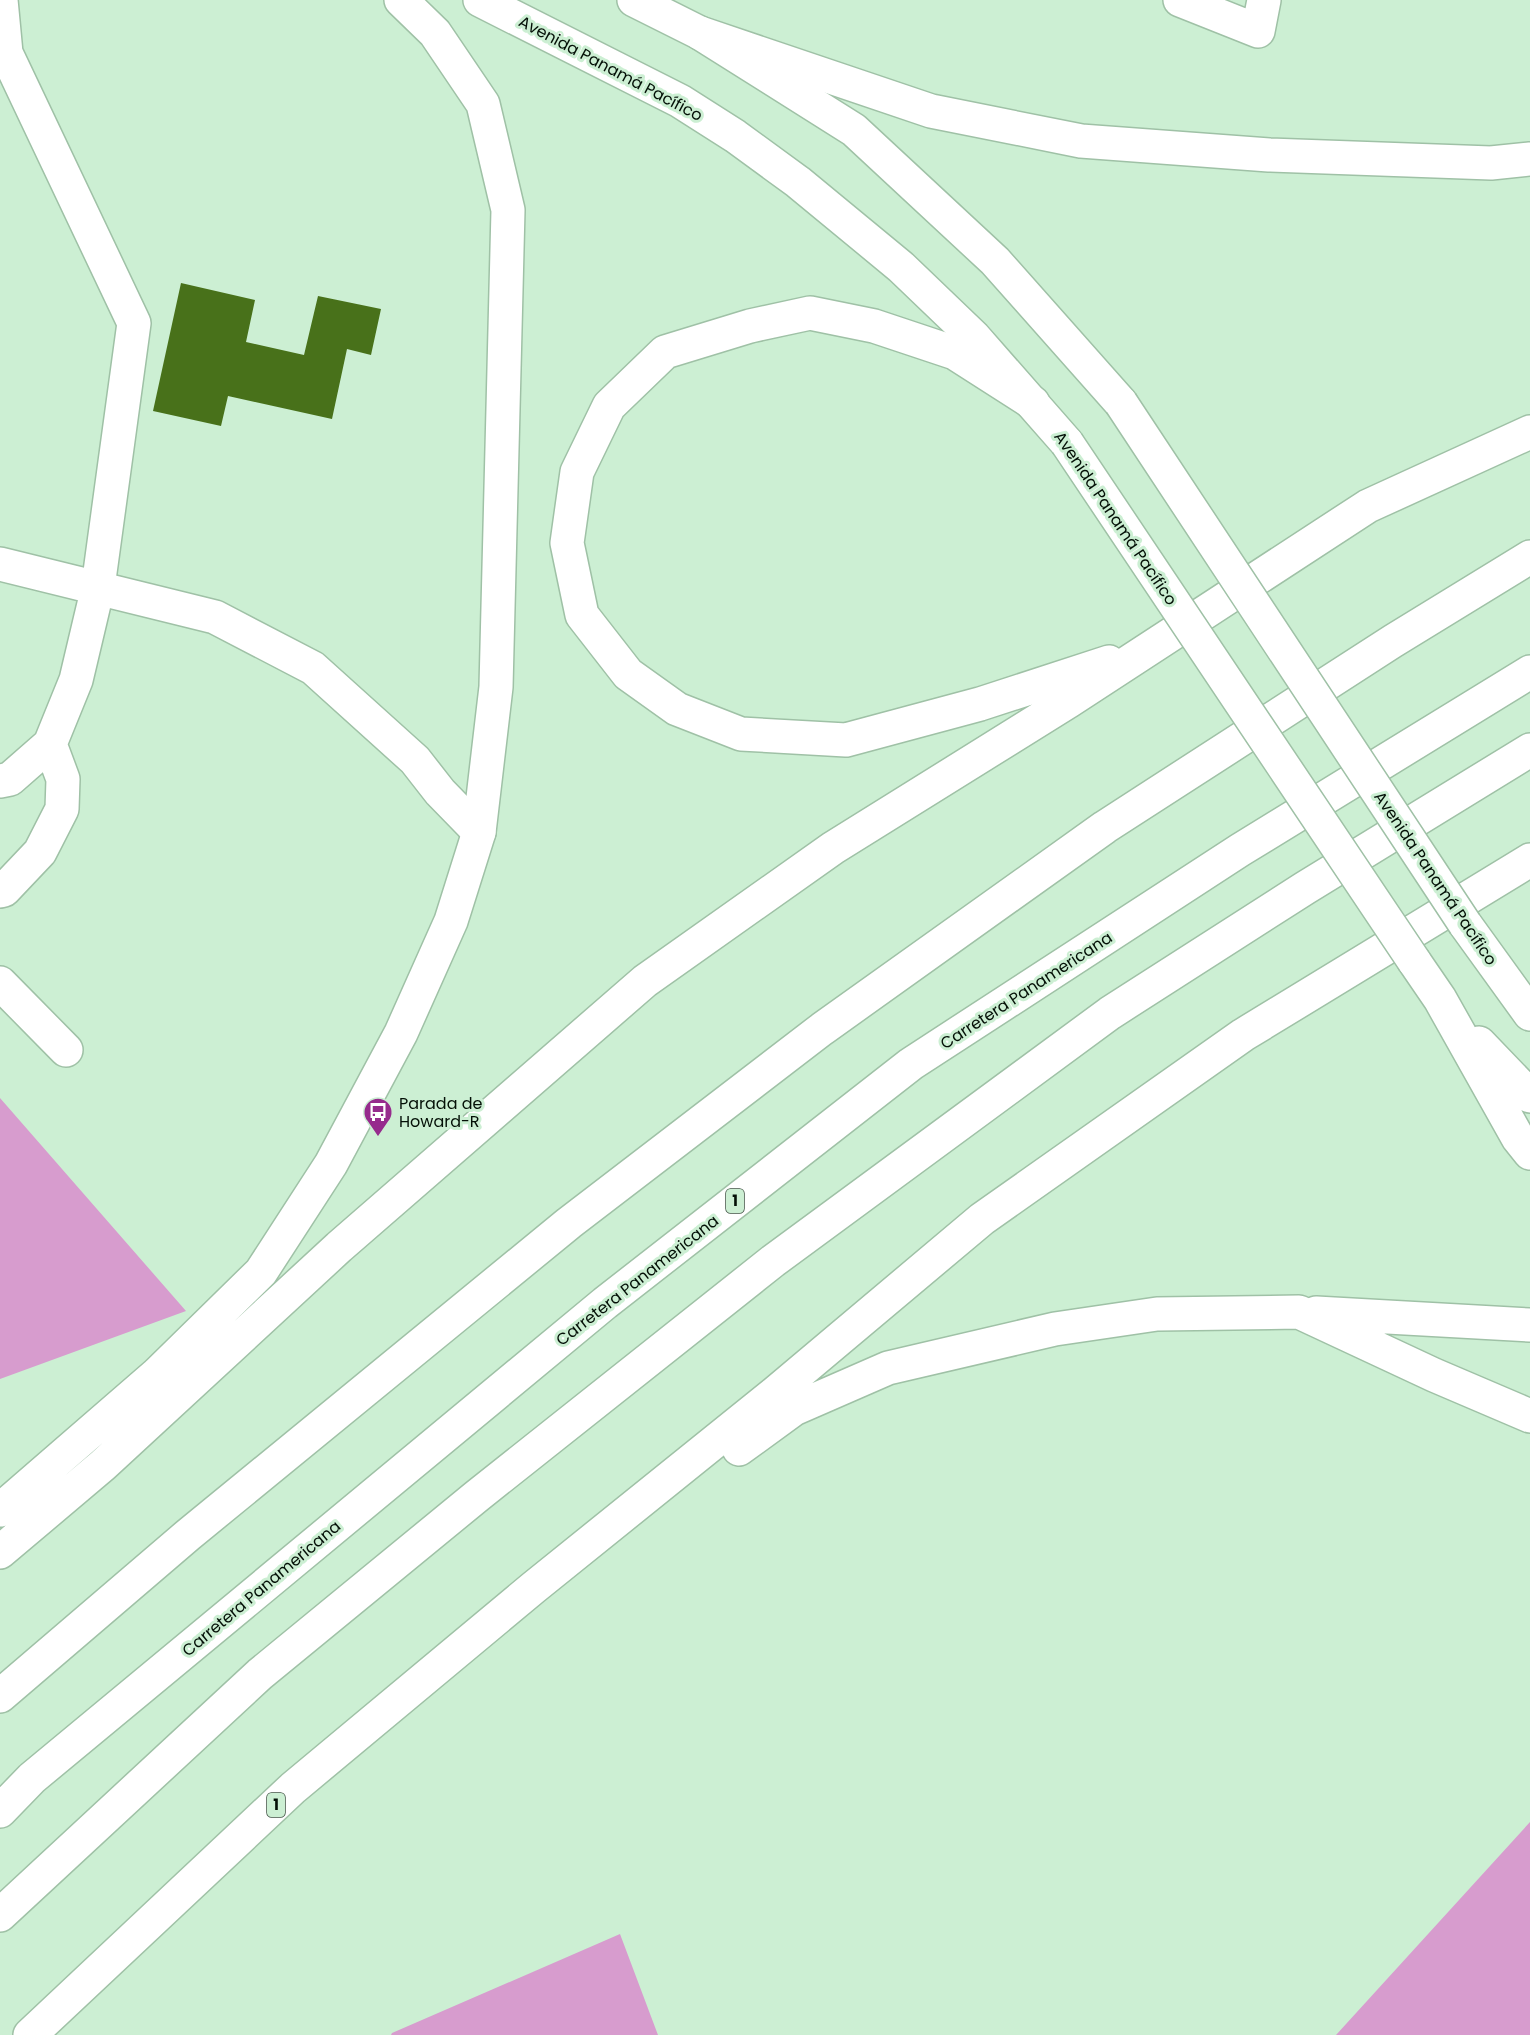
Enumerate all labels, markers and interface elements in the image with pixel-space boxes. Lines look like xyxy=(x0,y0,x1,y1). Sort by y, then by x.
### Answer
street label: Avenida Panamá Pacífico xyxy=(515,10,707,127)
street label: Avenida Panamá Pacífico xyxy=(1049,427,1183,610)
street label: Avenida Panamá Pacífico xyxy=(1369,787,1503,970)
street label: Carretera Panamericana xyxy=(936,926,1117,1055)
place label: Parada de Howard-R xyxy=(399,1092,483,1133)
bus stop icon: Parada de Howard-R xyxy=(362,1096,394,1138)
road number: 1 xyxy=(726,1189,744,1213)
street label: Carretera Panamericana xyxy=(551,1210,724,1351)
street label: Carretera Panamericana xyxy=(177,1515,346,1662)
road number: 1 xyxy=(267,1793,285,1817)

